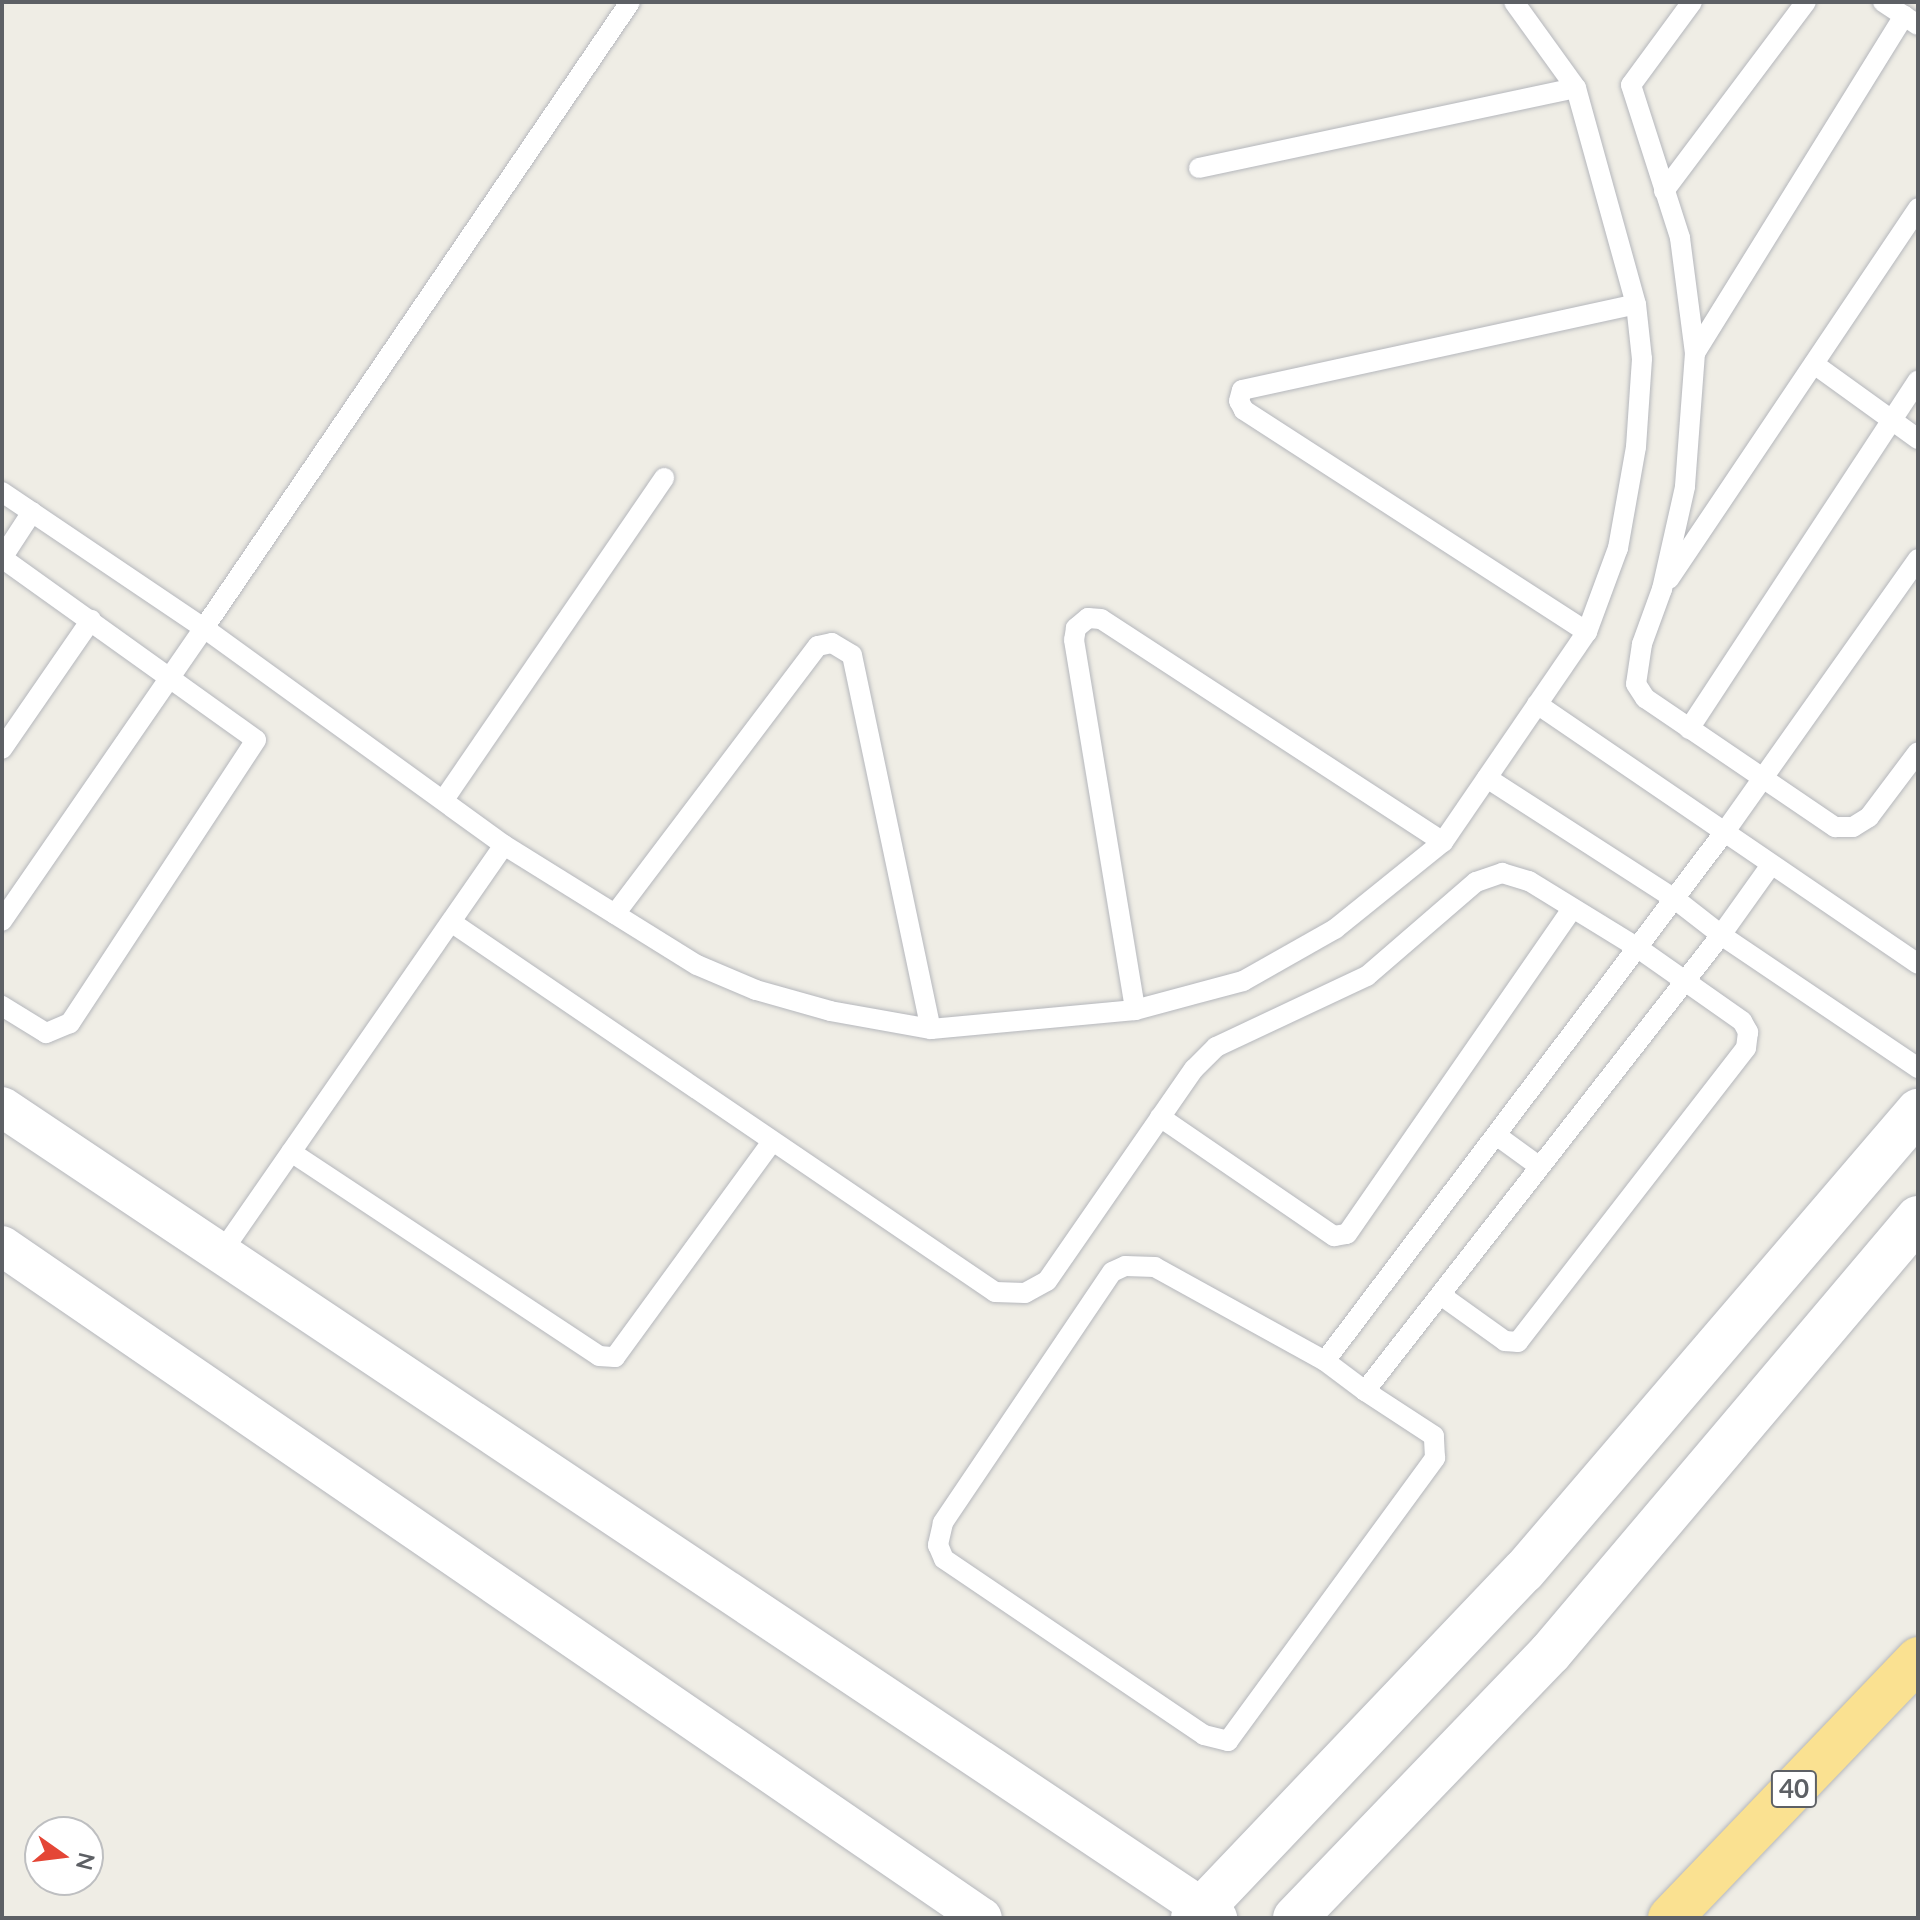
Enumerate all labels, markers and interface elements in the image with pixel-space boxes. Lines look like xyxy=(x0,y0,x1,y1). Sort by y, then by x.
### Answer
road number: 40 xyxy=(1770,1767,1818,1811)
north arrow xyxy=(24,1816,104,1896)
text: N xyxy=(71,1850,101,1873)

